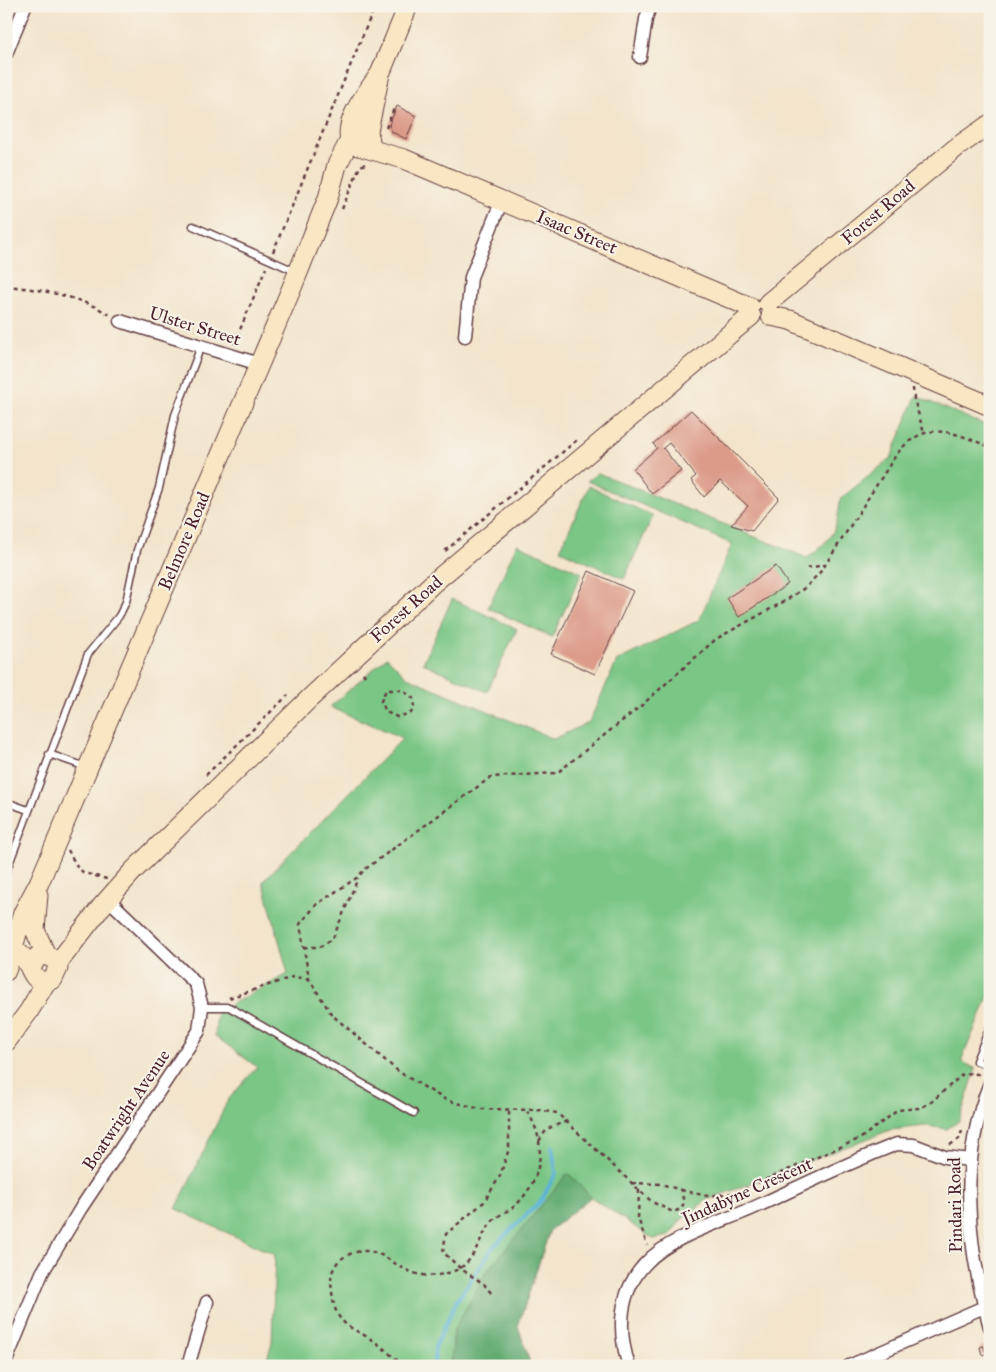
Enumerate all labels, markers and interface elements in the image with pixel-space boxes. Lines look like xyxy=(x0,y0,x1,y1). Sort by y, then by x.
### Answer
street label: Forest Road xyxy=(837,175,919,249)
street label: Isaac Street xyxy=(533,205,621,259)
street label: Ulster Street xyxy=(146,302,244,351)
street label: Belmore Road xyxy=(153,488,215,594)
street label: Forest Road xyxy=(365,571,447,647)
street label: Boatwright Avenue xyxy=(77,1045,175,1175)
street label: Jindabyne Crescent xyxy=(676,1152,817,1231)
street label: Pindari Road xyxy=(943,1157,967,1253)

